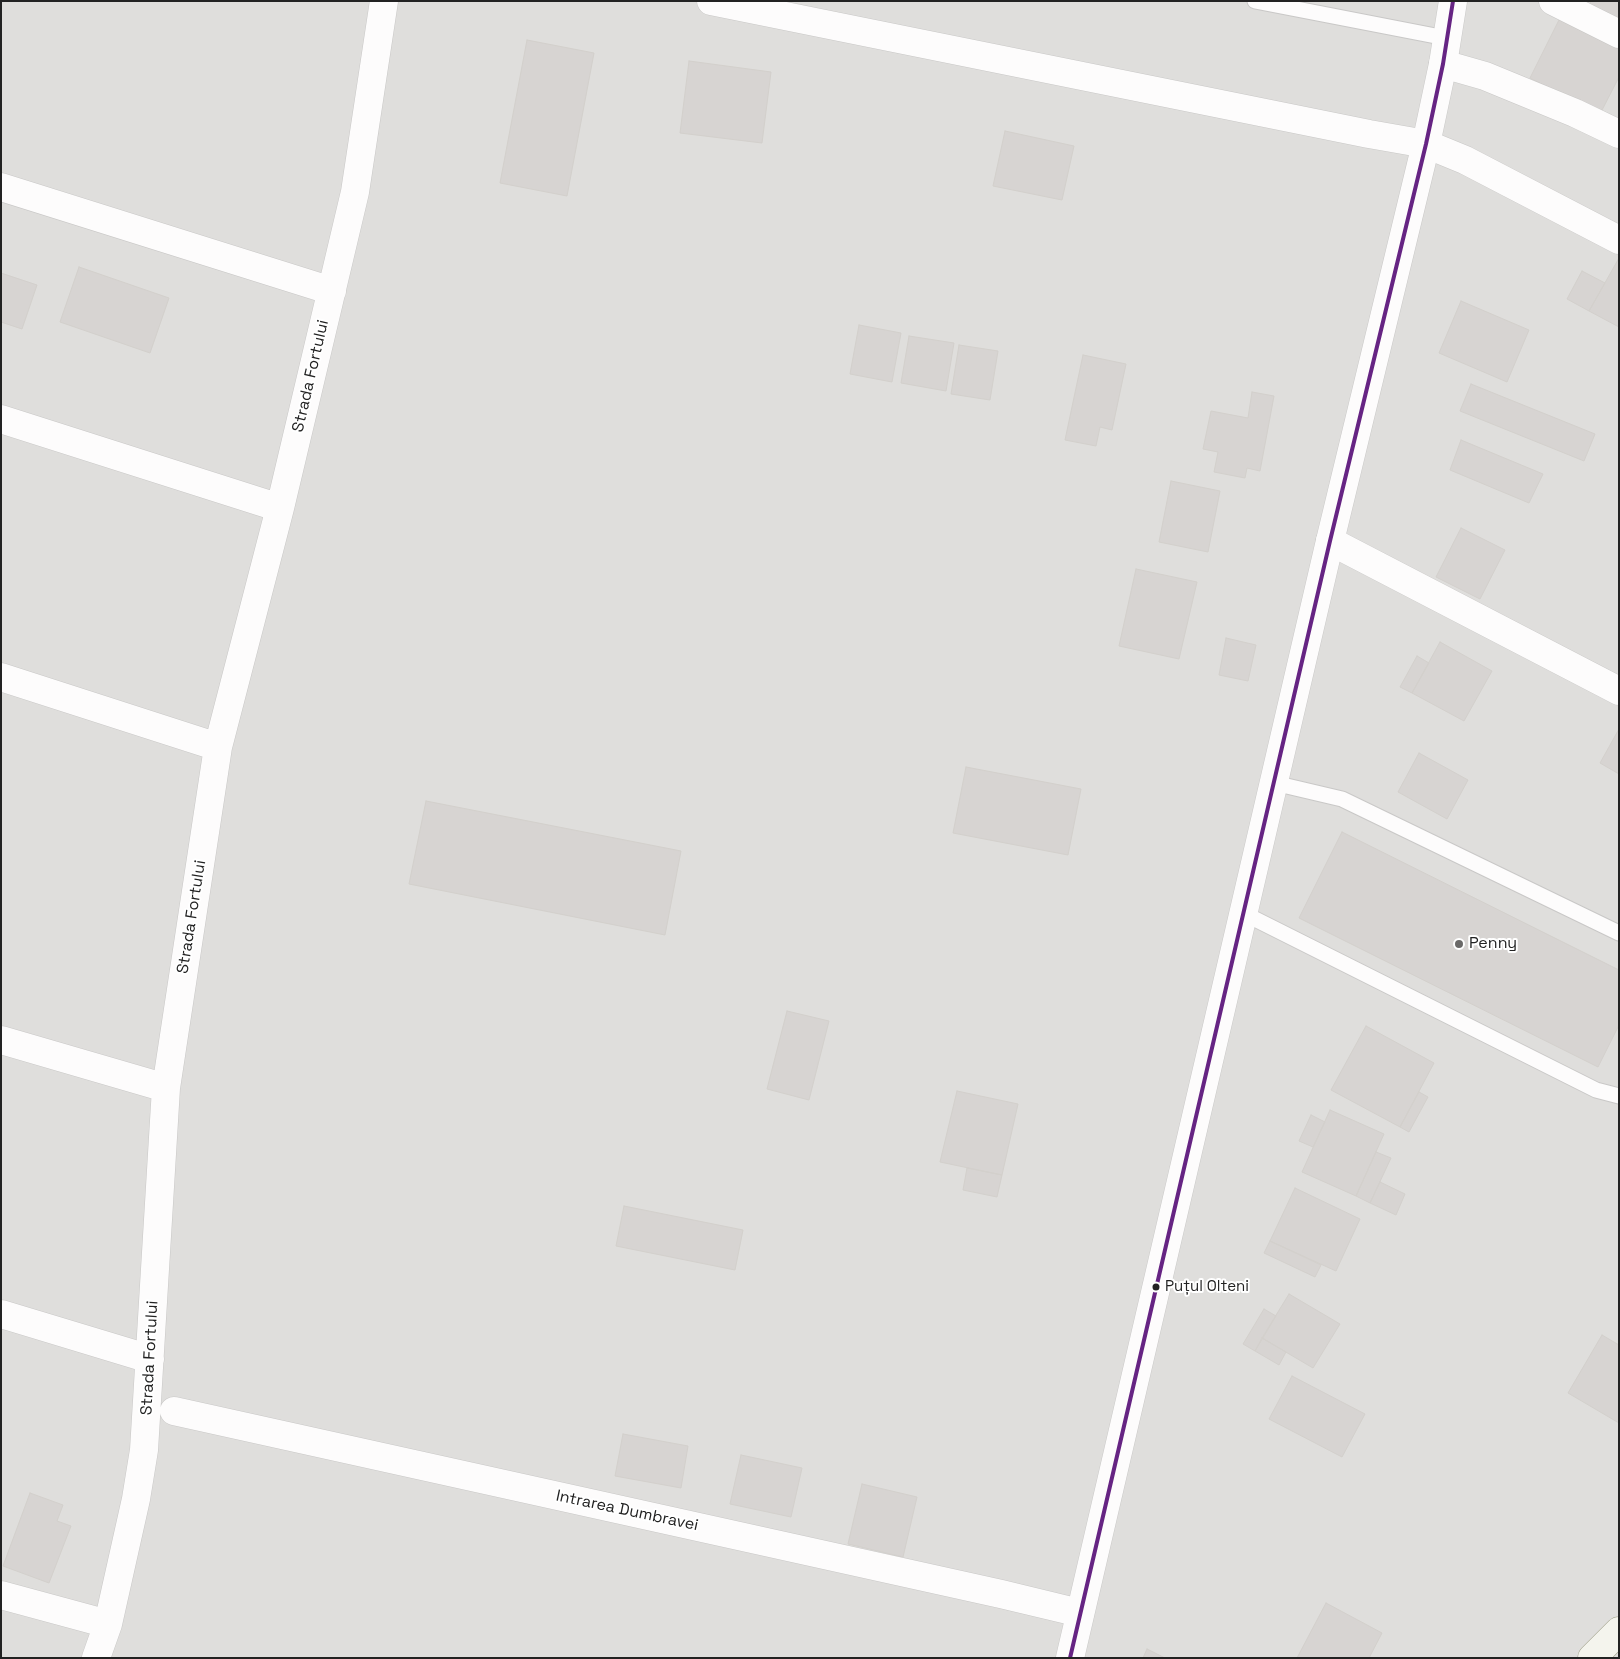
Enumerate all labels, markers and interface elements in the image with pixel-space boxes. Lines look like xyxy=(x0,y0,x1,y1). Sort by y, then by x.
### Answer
street label: Strada Fortului xyxy=(289,318,333,434)
street label: Strada Fortului xyxy=(174,859,210,975)
place label: Penny xyxy=(1469,934,1517,954)
marker: Penny xyxy=(1453,938,1465,950)
place label: Puțul Olteni xyxy=(1165,1278,1249,1296)
marker: Puțul Olteni xyxy=(1151,1282,1161,1292)
street label: Strada Fortului xyxy=(137,1300,163,1416)
street label: Intrarea Dumbravei xyxy=(554,1487,700,1535)

